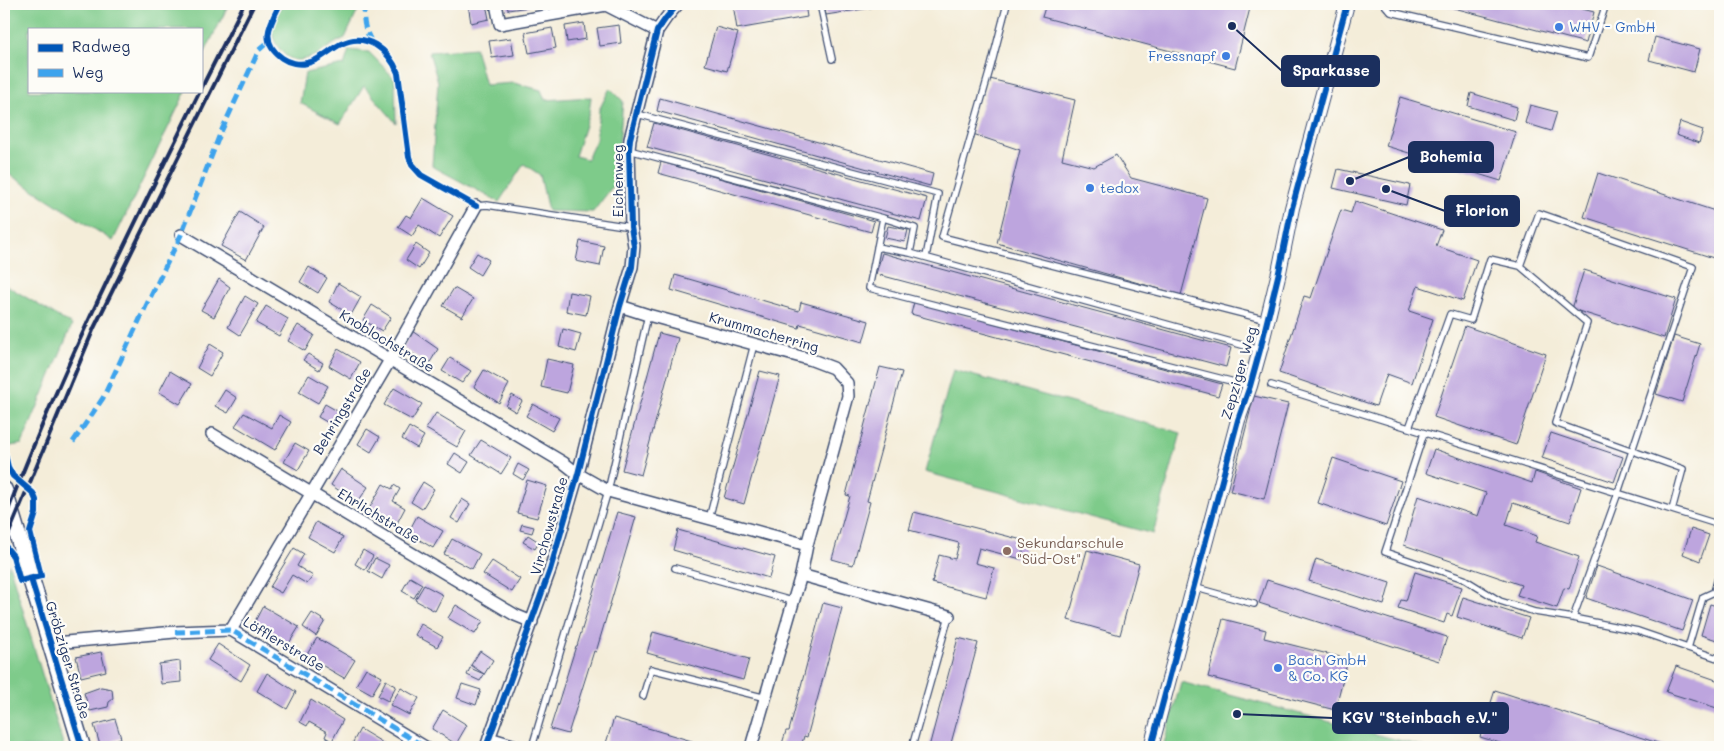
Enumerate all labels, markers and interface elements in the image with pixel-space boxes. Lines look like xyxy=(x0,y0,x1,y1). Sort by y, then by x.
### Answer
place label: WHV - GmbH xyxy=(1569,17,1656,36)
marker: WHV - GmbH xyxy=(1553,21,1565,33)
legend xyxy=(28,28,202,92)
text: Radweg xyxy=(72,36,130,56)
place label: Fressnapf xyxy=(1148,46,1217,65)
marker: Fressnapf xyxy=(1220,50,1232,62)
callout: Sparkasse xyxy=(1282,56,1379,86)
text: Sparkasse xyxy=(1292,60,1370,80)
text: Weg xyxy=(72,62,103,82)
callout: Bohemia xyxy=(1409,142,1493,172)
street label: Eichenweg xyxy=(608,145,627,217)
text: Bohemia xyxy=(1419,146,1483,166)
place label: tedox xyxy=(1100,178,1139,197)
marker: tedox xyxy=(1084,182,1096,194)
callout: Florion xyxy=(1445,196,1519,226)
text: Florion xyxy=(1455,200,1509,220)
street label: Knoblochstraße xyxy=(336,305,438,376)
street label: Krummacherring xyxy=(707,307,821,356)
street label: Zepziger Weg xyxy=(1216,324,1261,422)
street label: Behringstraße xyxy=(308,364,375,458)
street label: Virchowstraße xyxy=(525,474,572,577)
street label: Ehrlichstraße xyxy=(334,483,424,548)
place label: Sekundarschule "Süd-Ost" xyxy=(1017,533,1124,568)
marker: Sekundarschule "Süd-Ost" xyxy=(1001,545,1013,557)
street label: Gröbziger Straße xyxy=(42,599,95,721)
street label: Löfflerstraße xyxy=(240,612,329,675)
place label: Bach GmbH & Co. KG xyxy=(1288,650,1366,685)
marker: Bach GmbH & Co. KG xyxy=(1272,662,1284,674)
callout: KGV "Steinbach e.V." xyxy=(1333,703,1508,733)
text: KGV "Steinbach e.V." xyxy=(1342,707,1498,727)

